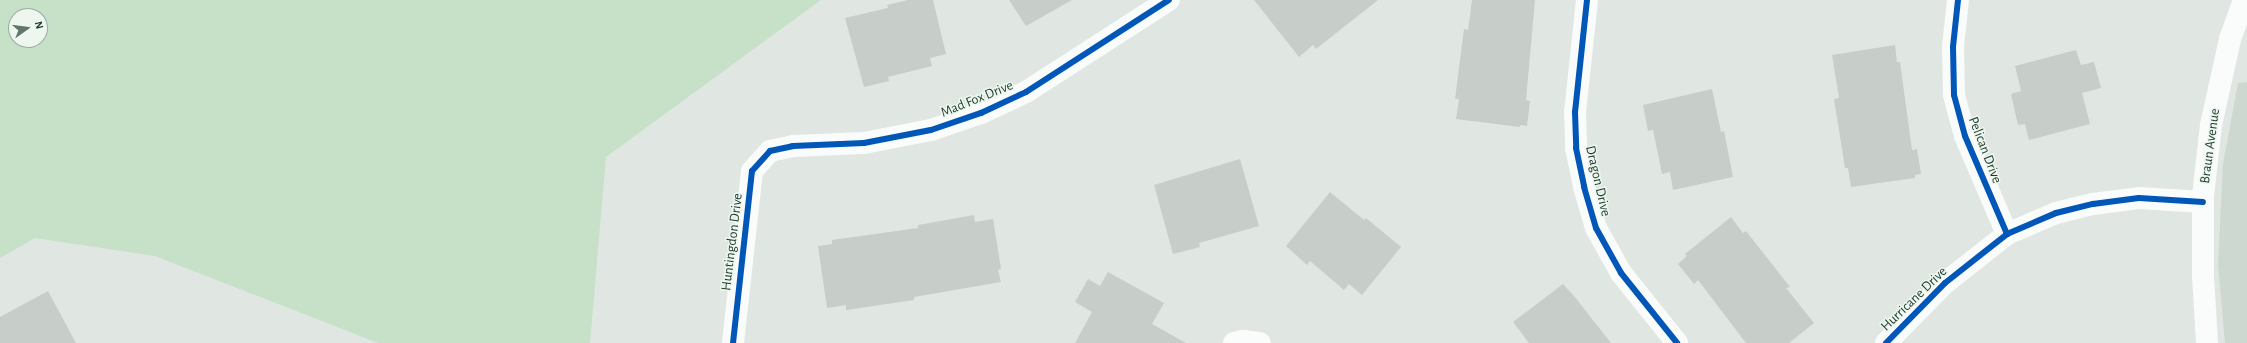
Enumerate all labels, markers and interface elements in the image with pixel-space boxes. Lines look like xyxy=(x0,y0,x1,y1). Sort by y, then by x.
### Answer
north arrow xyxy=(8,8,48,48)
text: N xyxy=(33,20,45,30)
street label: Mad Fox Drive xyxy=(938,77,1016,121)
street label: Braun Avenue xyxy=(2196,107,2224,185)
street label: Pelican Drive xyxy=(1965,114,2005,186)
street label: Dragon Drive xyxy=(1582,144,1614,218)
street label: Huntingdon Drive xyxy=(718,192,746,292)
street label: Hurricane Drive xyxy=(1877,263,1951,335)

